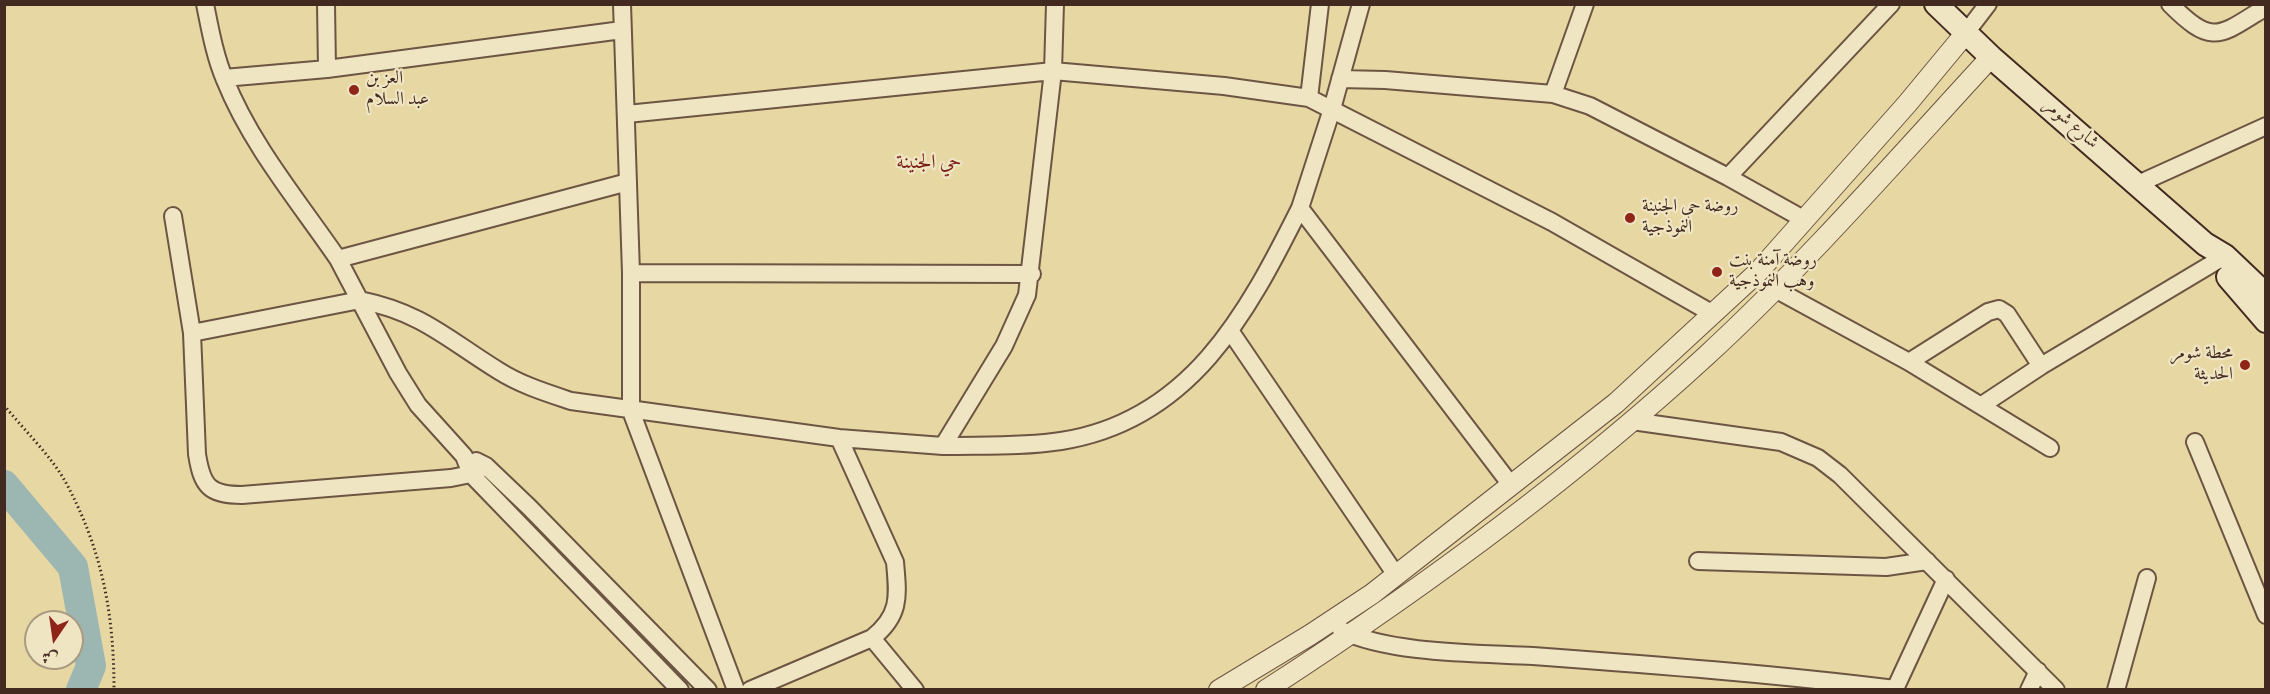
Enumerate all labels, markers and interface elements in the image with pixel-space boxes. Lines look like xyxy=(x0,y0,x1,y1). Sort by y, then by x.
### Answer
place label: العز بن عبد السلام xyxy=(366,69,429,112)
marker: العز بن عبد السلام xyxy=(347,83,361,97)
street label: شارع شومر xyxy=(2038,95,2102,155)
district label: حي الجنينة xyxy=(896,153,962,177)
place label: روضة حي الجنينة النموذجية xyxy=(1642,197,1738,240)
marker: روضة حي الجنينة النموذجية xyxy=(1623,211,1637,225)
place label: روضة آمنة بنت وهب النموذجية xyxy=(1729,251,1817,294)
marker: روضة آمنة بنت وهب النموذجية xyxy=(1710,265,1724,279)
place label: محطة شومر الحديثة xyxy=(2170,344,2233,386)
marker: محطة شومر الحديثة xyxy=(2238,358,2252,372)
north arrow xyxy=(24,610,84,670)
text: ش xyxy=(40,643,61,669)

